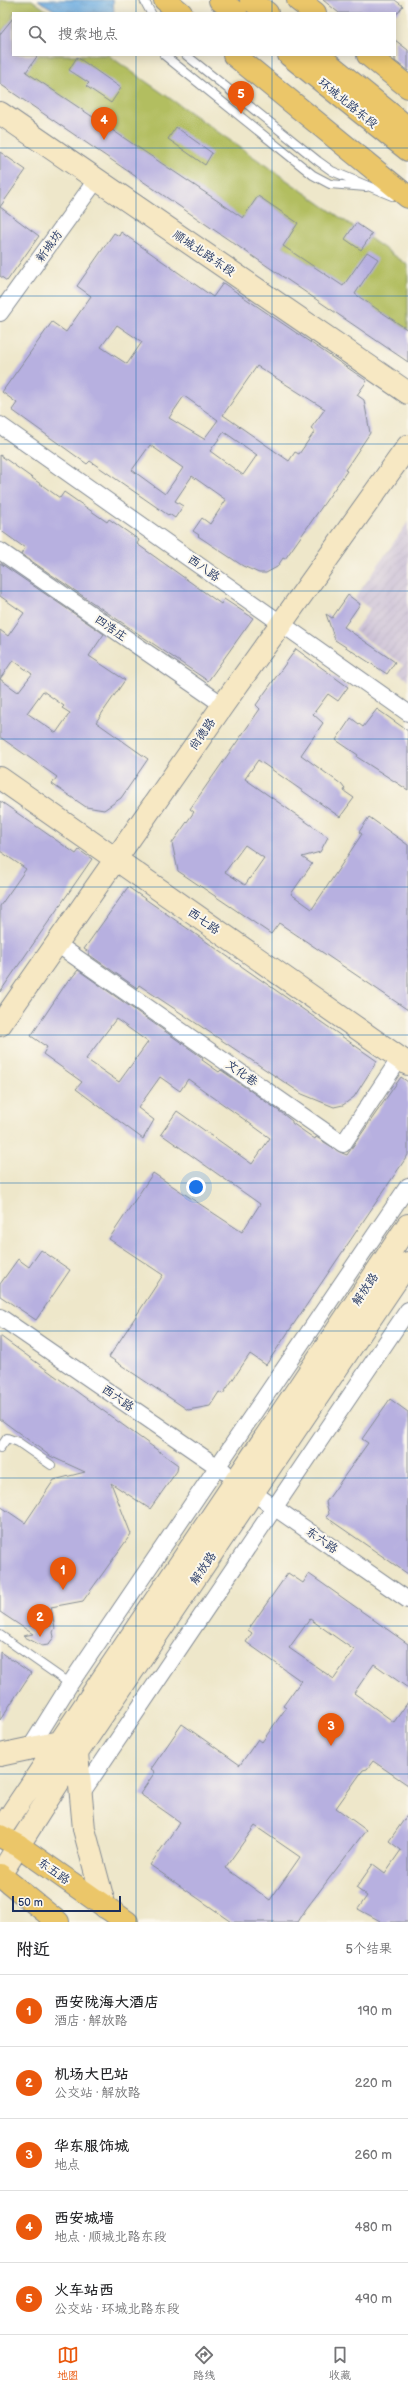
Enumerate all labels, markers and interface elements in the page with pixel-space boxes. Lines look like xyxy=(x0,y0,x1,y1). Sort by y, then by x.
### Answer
search box xyxy=(12,12,396,56)
icon: search xyxy=(26,23,48,45)
text: 搜索地点 xyxy=(58,25,118,44)
street label: 环城北路东段 xyxy=(315,75,380,132)
pin: 5 xyxy=(228,81,254,114)
pin: 4 xyxy=(91,107,117,140)
street label: 新城坊 xyxy=(33,227,66,265)
street label: 顺城北路东段 xyxy=(170,227,238,280)
street label: 西八路 xyxy=(185,552,223,585)
street label: 四浩庄 xyxy=(92,612,130,645)
street label: 尚德路 xyxy=(186,715,219,753)
street label: 西七路 xyxy=(185,905,223,938)
street label: 文化巷 xyxy=(223,1057,261,1090)
your location xyxy=(186,1177,206,1197)
street label: 解放路 xyxy=(349,1270,382,1308)
street label: 西六路 xyxy=(99,1382,137,1415)
street label: 东六路 xyxy=(303,1524,341,1557)
street label: 解放路 xyxy=(187,1549,220,1587)
pin: 1 xyxy=(50,1557,76,1590)
pin: 2 xyxy=(27,1604,53,1637)
pin: 3 xyxy=(318,1713,344,1746)
street label: 东五路 xyxy=(35,1855,73,1888)
scale bar xyxy=(12,1894,121,1913)
text: 50 m xyxy=(18,1896,43,1909)
text: 附近 xyxy=(16,1940,50,1960)
text: 5个结果 xyxy=(346,1941,392,1957)
text: 西安陇海大酒店 xyxy=(54,1993,159,2012)
text: 1 xyxy=(26,2003,32,2019)
text: 190 m xyxy=(358,2003,392,2019)
text: 酒店 · 解放路 xyxy=(54,2013,127,2029)
text: 机场大巴站 xyxy=(54,2065,129,2084)
text: 2 xyxy=(25,2075,33,2091)
text: 220 m xyxy=(355,2075,392,2091)
text: 公交站 · 解放路 xyxy=(54,2085,140,2101)
text: 华东服饰城 xyxy=(54,2137,129,2156)
text: 3 xyxy=(25,2147,33,2163)
text: 260 m xyxy=(354,2147,392,2163)
text: 地点 xyxy=(54,2157,80,2173)
text: 西安城墙 xyxy=(54,2209,114,2228)
text: 4 xyxy=(25,2219,33,2235)
text: 480 m xyxy=(355,2219,392,2235)
text: 地点 · 顺城北路东段 xyxy=(54,2229,166,2245)
text: 火车站西 xyxy=(54,2281,114,2300)
text: 5 xyxy=(25,2291,33,2307)
text: 490 m xyxy=(355,2291,392,2307)
text: 公交站 · 环城北路东段 xyxy=(54,2301,179,2317)
tab: 地图 xyxy=(57,2344,79,2382)
tab: 路线 xyxy=(193,2344,215,2382)
tab: 收藏 xyxy=(329,2344,351,2382)

